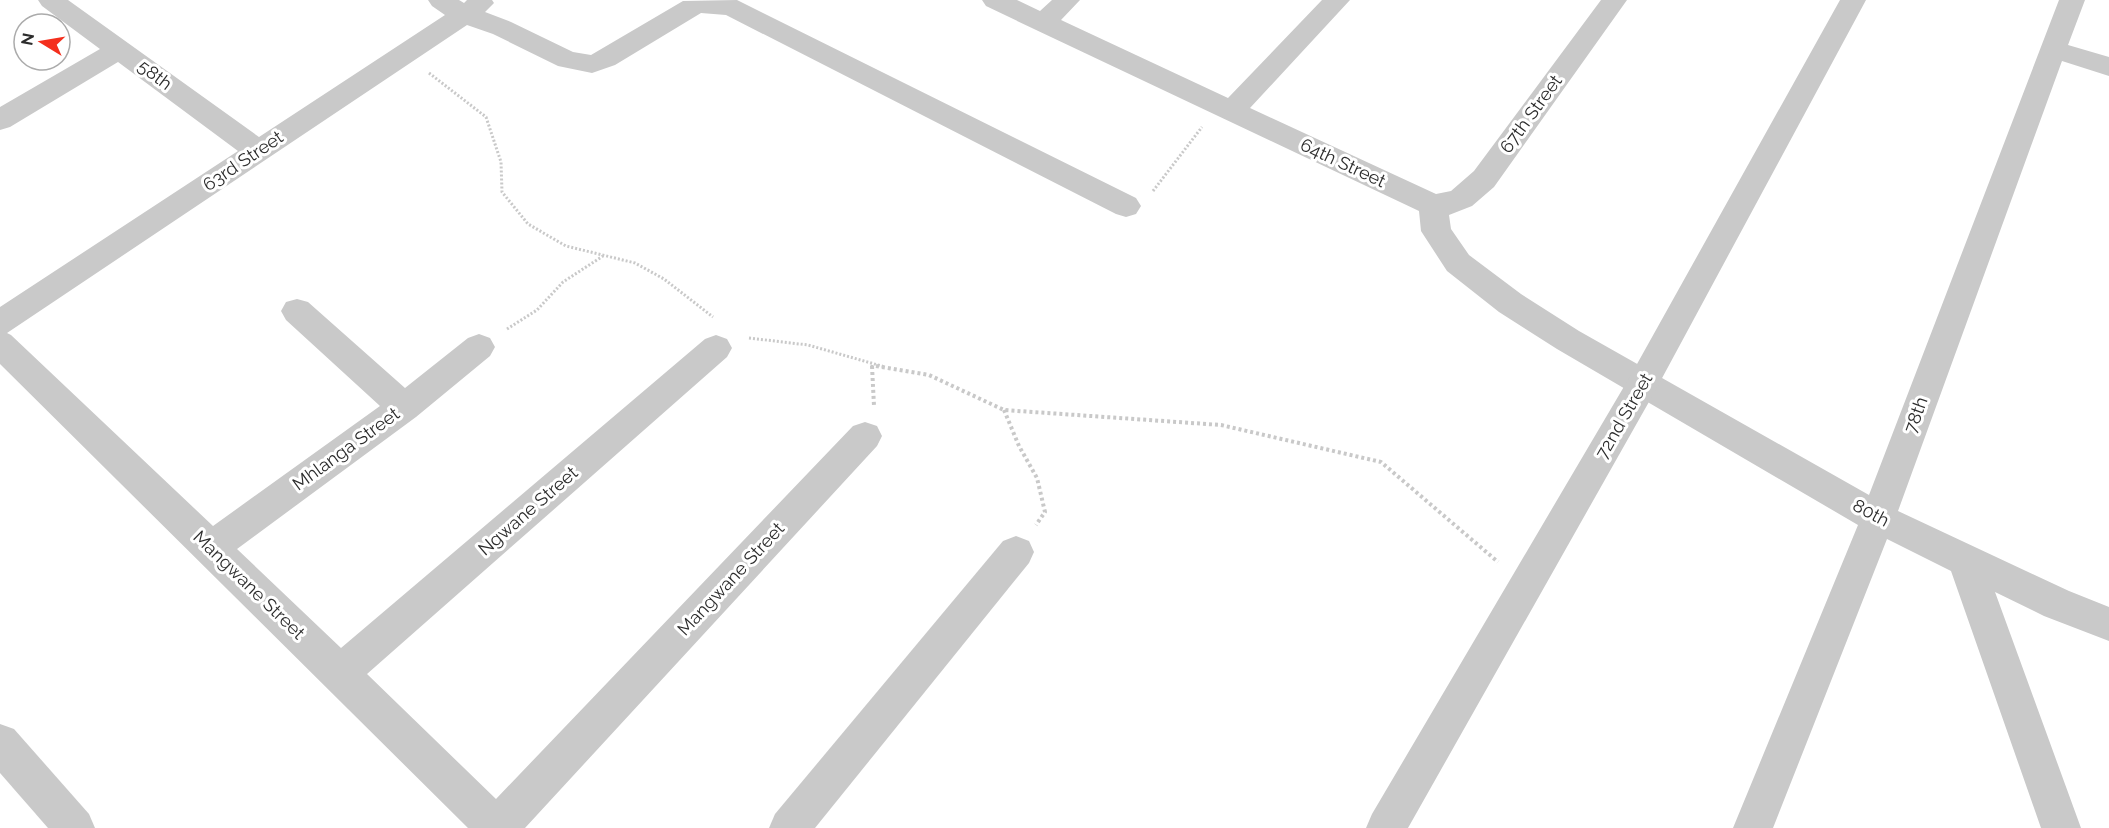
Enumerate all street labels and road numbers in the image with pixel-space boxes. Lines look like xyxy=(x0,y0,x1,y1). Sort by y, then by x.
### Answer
street label: 58th xyxy=(134,55,176,94)
street label: 67th Street xyxy=(1495,71,1566,157)
street label: 63rd Street xyxy=(199,126,287,195)
street label: 64th Street xyxy=(1297,134,1389,191)
street label: 72nd Street xyxy=(1591,369,1656,462)
street label: 78th xyxy=(1899,394,1932,436)
street label: Mhlanga Street xyxy=(288,403,403,494)
street label: Ngwane Street xyxy=(474,462,582,559)
street label: 80th xyxy=(1849,494,1893,531)
street label: Mangwane Street xyxy=(673,518,788,640)
street label: Mangwane Street xyxy=(189,526,309,643)

